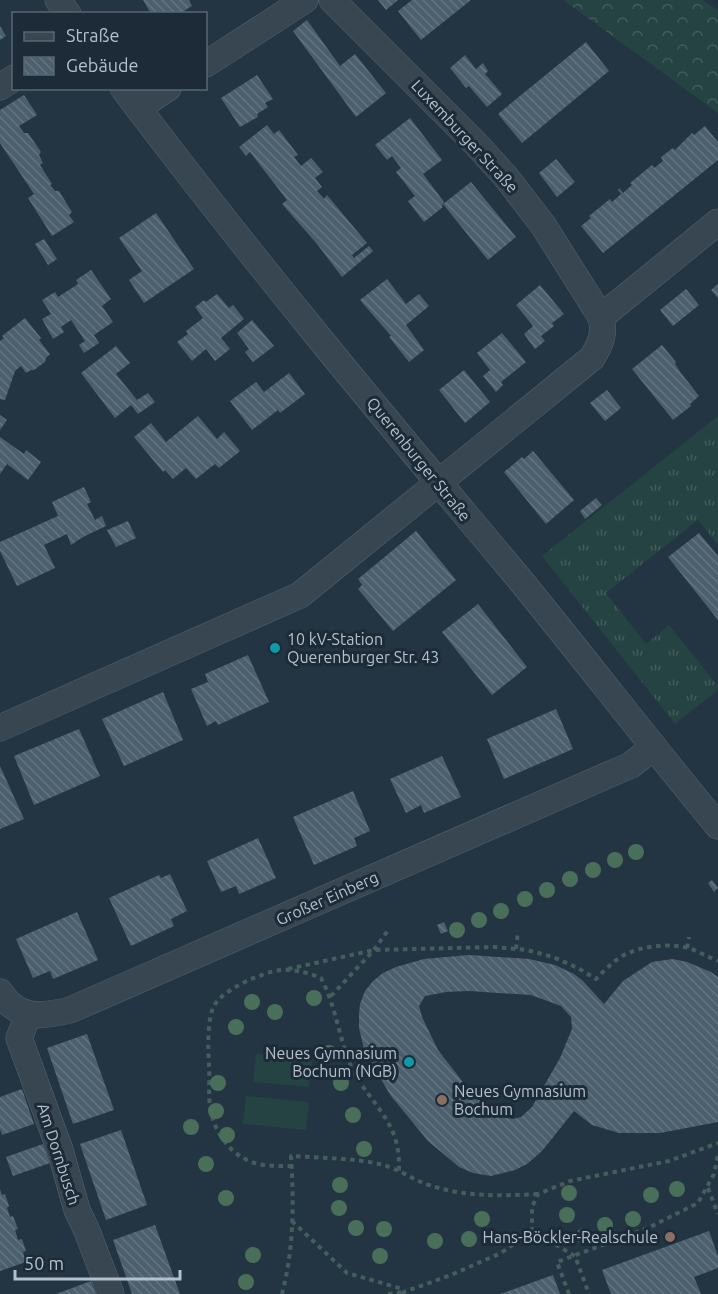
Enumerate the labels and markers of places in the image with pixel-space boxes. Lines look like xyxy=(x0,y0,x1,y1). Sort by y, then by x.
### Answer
place label: 10 kV-Station Querenburger Str. 43 xyxy=(287,630,439,666)
marker: 10 kV-Station Querenburger Str. 43 xyxy=(268,641,282,655)
place label: Neues Gymnasium Bochum (NGB) xyxy=(265,1044,397,1081)
marker: Neues Gymnasium Bochum (NGB) xyxy=(402,1055,416,1069)
place label: Neues Gymnasium Bochum xyxy=(454,1082,586,1118)
marker: Neues Gymnasium Bochum xyxy=(435,1093,449,1107)
place label: Hans-Böckler-Realschule xyxy=(483,1228,658,1246)
marker: Hans-Böckler-Realschule xyxy=(663,1230,677,1244)

